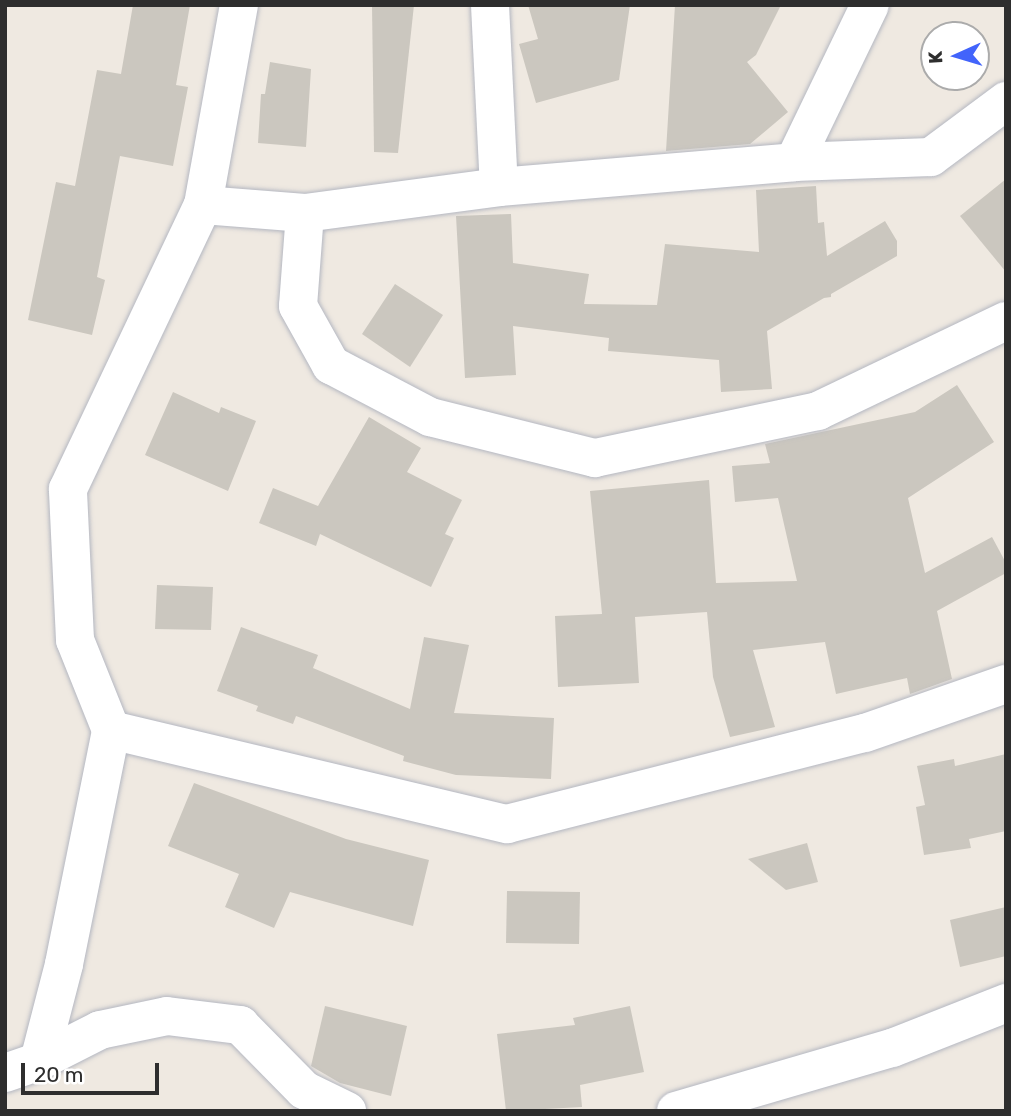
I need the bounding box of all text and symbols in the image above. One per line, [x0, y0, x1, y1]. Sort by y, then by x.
north arrow [920, 21, 990, 91]
text: K [924, 50, 947, 64]
scale bar [24, 1050, 163, 1094]
text: 20 m [34, 1062, 83, 1087]

